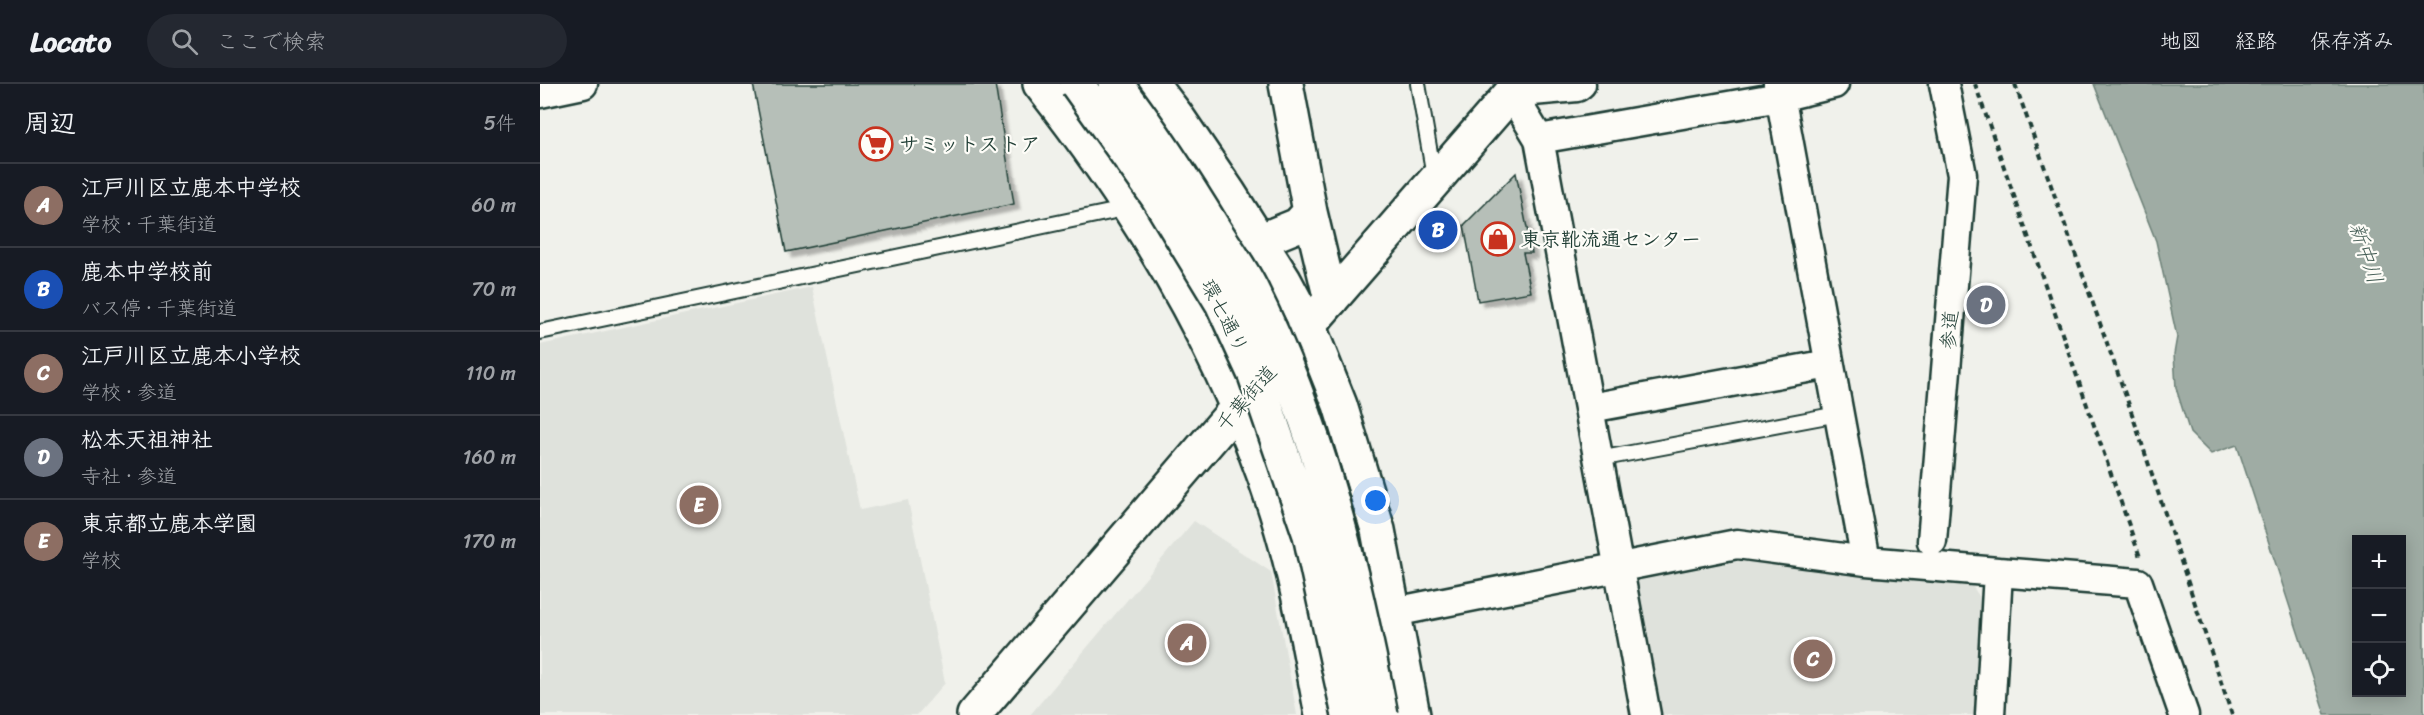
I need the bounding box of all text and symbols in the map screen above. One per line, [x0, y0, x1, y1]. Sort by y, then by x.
search box [147, 14, 567, 68]
text: Locato [30, 17, 111, 66]
text: ここで検索 [216, 22, 326, 61]
text: 地図 [2160, 22, 2202, 60]
text: 経路 [2235, 22, 2277, 60]
text: 保存済み [2310, 22, 2394, 60]
icon: search [168, 25, 201, 58]
text: 周辺 [24, 100, 76, 146]
text: 5件 [484, 106, 516, 141]
supermarket icon: サミットストア [858, 126, 894, 162]
place label: サミットストア [899, 127, 1041, 162]
text: 江戸川区立鹿本中学校 [81, 168, 301, 207]
text: A [37, 188, 50, 223]
text: 60 m [471, 188, 516, 223]
text: 学校 · 千葉街道 [81, 207, 217, 242]
pin: B [1418, 208, 1458, 252]
water label: 新中川 [2338, 217, 2394, 289]
shop icon: 東京靴流通センター [1480, 221, 1516, 257]
place label: 東京靴流通センター [1521, 222, 1701, 257]
text: 鹿本中学校前 [81, 252, 213, 291]
text: B [37, 272, 50, 307]
text: 70 m [471, 272, 516, 307]
street label: 環七通り [1191, 273, 1258, 360]
pin: D [1966, 282, 2006, 328]
text: バス停 · 千葉街道 [81, 291, 237, 326]
street label: 参道 [1930, 309, 1969, 351]
text: 江戸川区立鹿本小学校 [81, 336, 301, 375]
text: C [37, 356, 50, 391]
text: 110 m [466, 356, 516, 391]
street label: 千葉街道 [1207, 357, 1286, 440]
text: 学校 · 参道 [81, 375, 177, 410]
text: 松本天祖神社 [81, 420, 213, 459]
text: D [38, 440, 49, 475]
text: 160 m [463, 440, 516, 475]
text: 寺社 · 参道 [81, 459, 177, 494]
pin: E [680, 482, 718, 528]
your location [1361, 486, 1390, 515]
text: 東京都立鹿本学園 [81, 504, 257, 543]
text: E [38, 524, 49, 559]
text: 170 m [463, 524, 516, 559]
map controls [2352, 535, 2406, 697]
button: + [2352, 535, 2406, 589]
text: 学校 [81, 543, 121, 578]
button: − [2352, 589, 2406, 643]
pin: A [1168, 620, 1206, 666]
pin: C [1794, 636, 1832, 682]
button: locate [2352, 643, 2406, 697]

